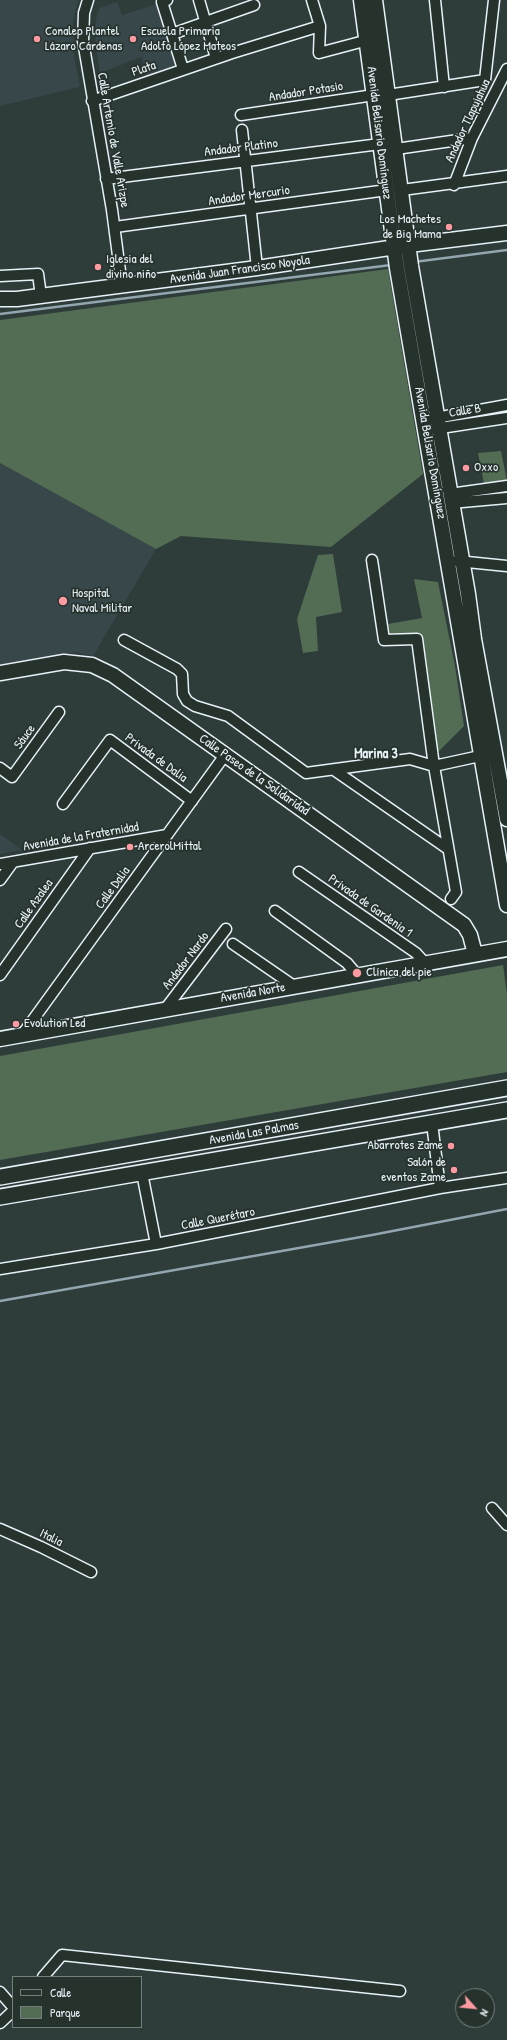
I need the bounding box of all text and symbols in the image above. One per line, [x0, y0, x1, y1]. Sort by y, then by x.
place label: Conalep Plantel Lázaro Cárdenas [45, 24, 122, 55]
place label: Escuela Primaria Adolfo López Mateos [141, 24, 236, 55]
marker: Conalep Plantel Lázaro Cárdenas [32, 34, 42, 44]
marker: Escuela Primaria Adolfo López Mateos [128, 34, 138, 44]
street label: Plata [130, 58, 158, 80]
street label: Avenida Belisario Domínguez [363, 66, 395, 200]
street label: Calle Artemio de Valle Arizpe [93, 71, 133, 209]
street label: Andador Tlapujahua [442, 77, 494, 165]
street label: Andador Potasio [268, 78, 344, 106]
street label: Andador Platino [203, 136, 279, 160]
street label: Andador Mercurio [207, 183, 291, 209]
place label: Los Machetes de Big Mama [380, 212, 441, 243]
marker: Los Machetes de Big Mama [444, 222, 454, 232]
place label: Iglesia del divino niño [106, 252, 156, 283]
street label: Avenida Juan Francisco Noyola [169, 252, 311, 288]
marker: Iglesia del divino niño [93, 262, 103, 272]
street label: Avenida Belisario Domínguez [411, 386, 449, 520]
street label: Calle B [448, 401, 482, 421]
place label: Oxxo [474, 460, 498, 476]
marker: Oxxo [461, 463, 471, 473]
place label: Hospital Naval Militar [72, 586, 132, 617]
marker: Hospital Naval Militar [57, 595, 69, 607]
street label: Sáuce [11, 722, 39, 752]
street label: Privada de Dalia [122, 730, 190, 786]
street label: Calle Paseo de la Solidaridad [196, 731, 312, 819]
district label: Marina 3 [354, 746, 398, 762]
street label: Avenida de la Fraternidad [22, 819, 140, 855]
place label: ArcerolMittal [138, 839, 201, 855]
marker: ArcerolMittal [125, 842, 135, 852]
street label: Calle Dalia [92, 864, 134, 912]
street label: Privada de Gardenia 1 [325, 871, 415, 941]
street label: Calle Azalea [11, 876, 57, 932]
street label: Andador Nardo [159, 929, 213, 993]
place label: Clínica del pie [366, 965, 432, 981]
marker: Clínica del pie [351, 967, 363, 979]
street label: Avenida Norte [219, 980, 287, 1006]
place label: Evolution Led [24, 1016, 85, 1032]
marker: Evolution Led [11, 1019, 21, 1029]
street label: Avenida Las Palmas [208, 1117, 300, 1149]
place label: Abarrotes Zame [368, 1138, 443, 1154]
marker: Abarrotes Zame [446, 1141, 456, 1151]
place label: Salón de eventos Zame [381, 1155, 446, 1186]
marker: Salón de eventos Zame [449, 1165, 459, 1175]
street label: Calle Querétaro [180, 1204, 256, 1234]
street label: Italia [37, 1526, 65, 1550]
legend [12, 1976, 142, 2028]
text: Calle [50, 1984, 71, 2001]
north arrow [455, 1988, 495, 2028]
text: Parque [50, 2004, 80, 2021]
text: N [477, 2007, 492, 2019]

